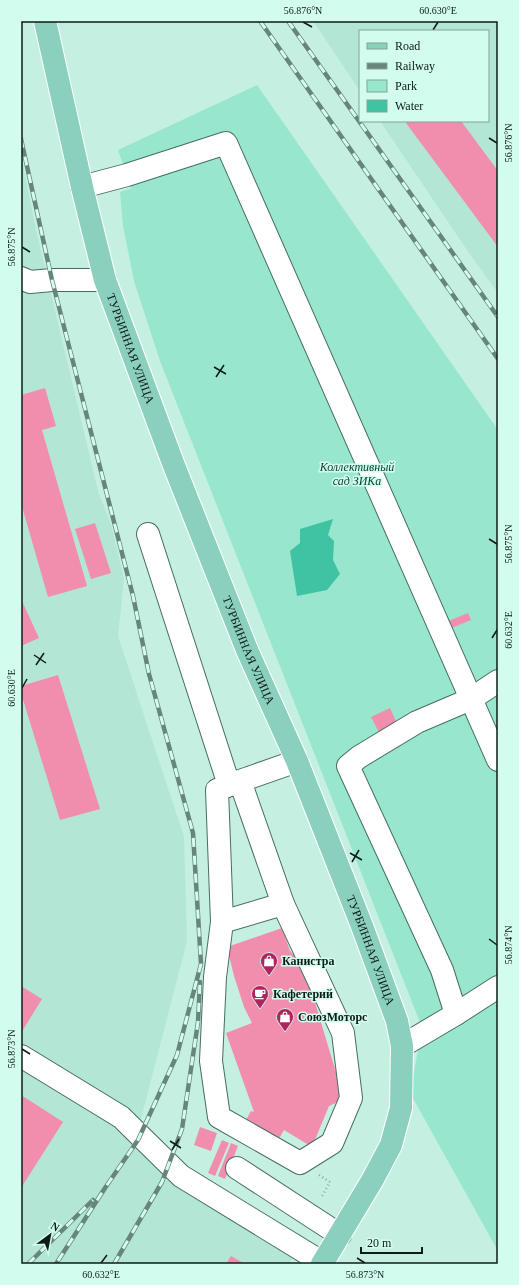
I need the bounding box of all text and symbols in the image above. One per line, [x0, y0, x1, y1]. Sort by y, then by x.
text: 56.876°N [284, 5, 322, 16]
text: 60.630°E [419, 5, 457, 16]
legend [359, 30, 489, 122]
text: Road [395, 39, 420, 53]
text: Railway [395, 59, 435, 73]
text: Park [395, 79, 417, 93]
text: Water [395, 99, 423, 113]
text: 56.876°N [503, 124, 514, 162]
text: 56.875°N [6, 228, 17, 266]
street label: ТУРБИННАЯ УЛИЦА [104, 292, 157, 406]
park label: Коллективный сад ЗИКа [319, 460, 394, 488]
text: 56.875°N [503, 525, 514, 563]
street label: ТУРБИННАЯ УЛИЦА [219, 594, 278, 707]
text: 60.632°E [503, 611, 514, 649]
text: 60.630°E [6, 669, 17, 707]
street label: ТУРБИННАЯ УЛИЦА [344, 893, 398, 1007]
text: 56.874°N [503, 926, 514, 964]
shop icon: Канистра [259, 951, 279, 976]
place label: Канистра [282, 954, 334, 968]
cafe icon: Кафетерий [250, 984, 270, 1009]
place label: Кафетерий [273, 987, 333, 1001]
shop icon: СоюзМоторс [275, 1007, 295, 1032]
place label: СоюзМоторс [298, 1010, 368, 1024]
text: 56.873°N [6, 1030, 17, 1068]
north arrow [30, 1215, 70, 1255]
text: N [49, 1219, 62, 1234]
scale bar [361, 1229, 422, 1255]
text: 20 m [367, 1236, 392, 1250]
text: 60.632°E [82, 1269, 120, 1280]
text: 56.873°N [346, 1269, 384, 1280]

